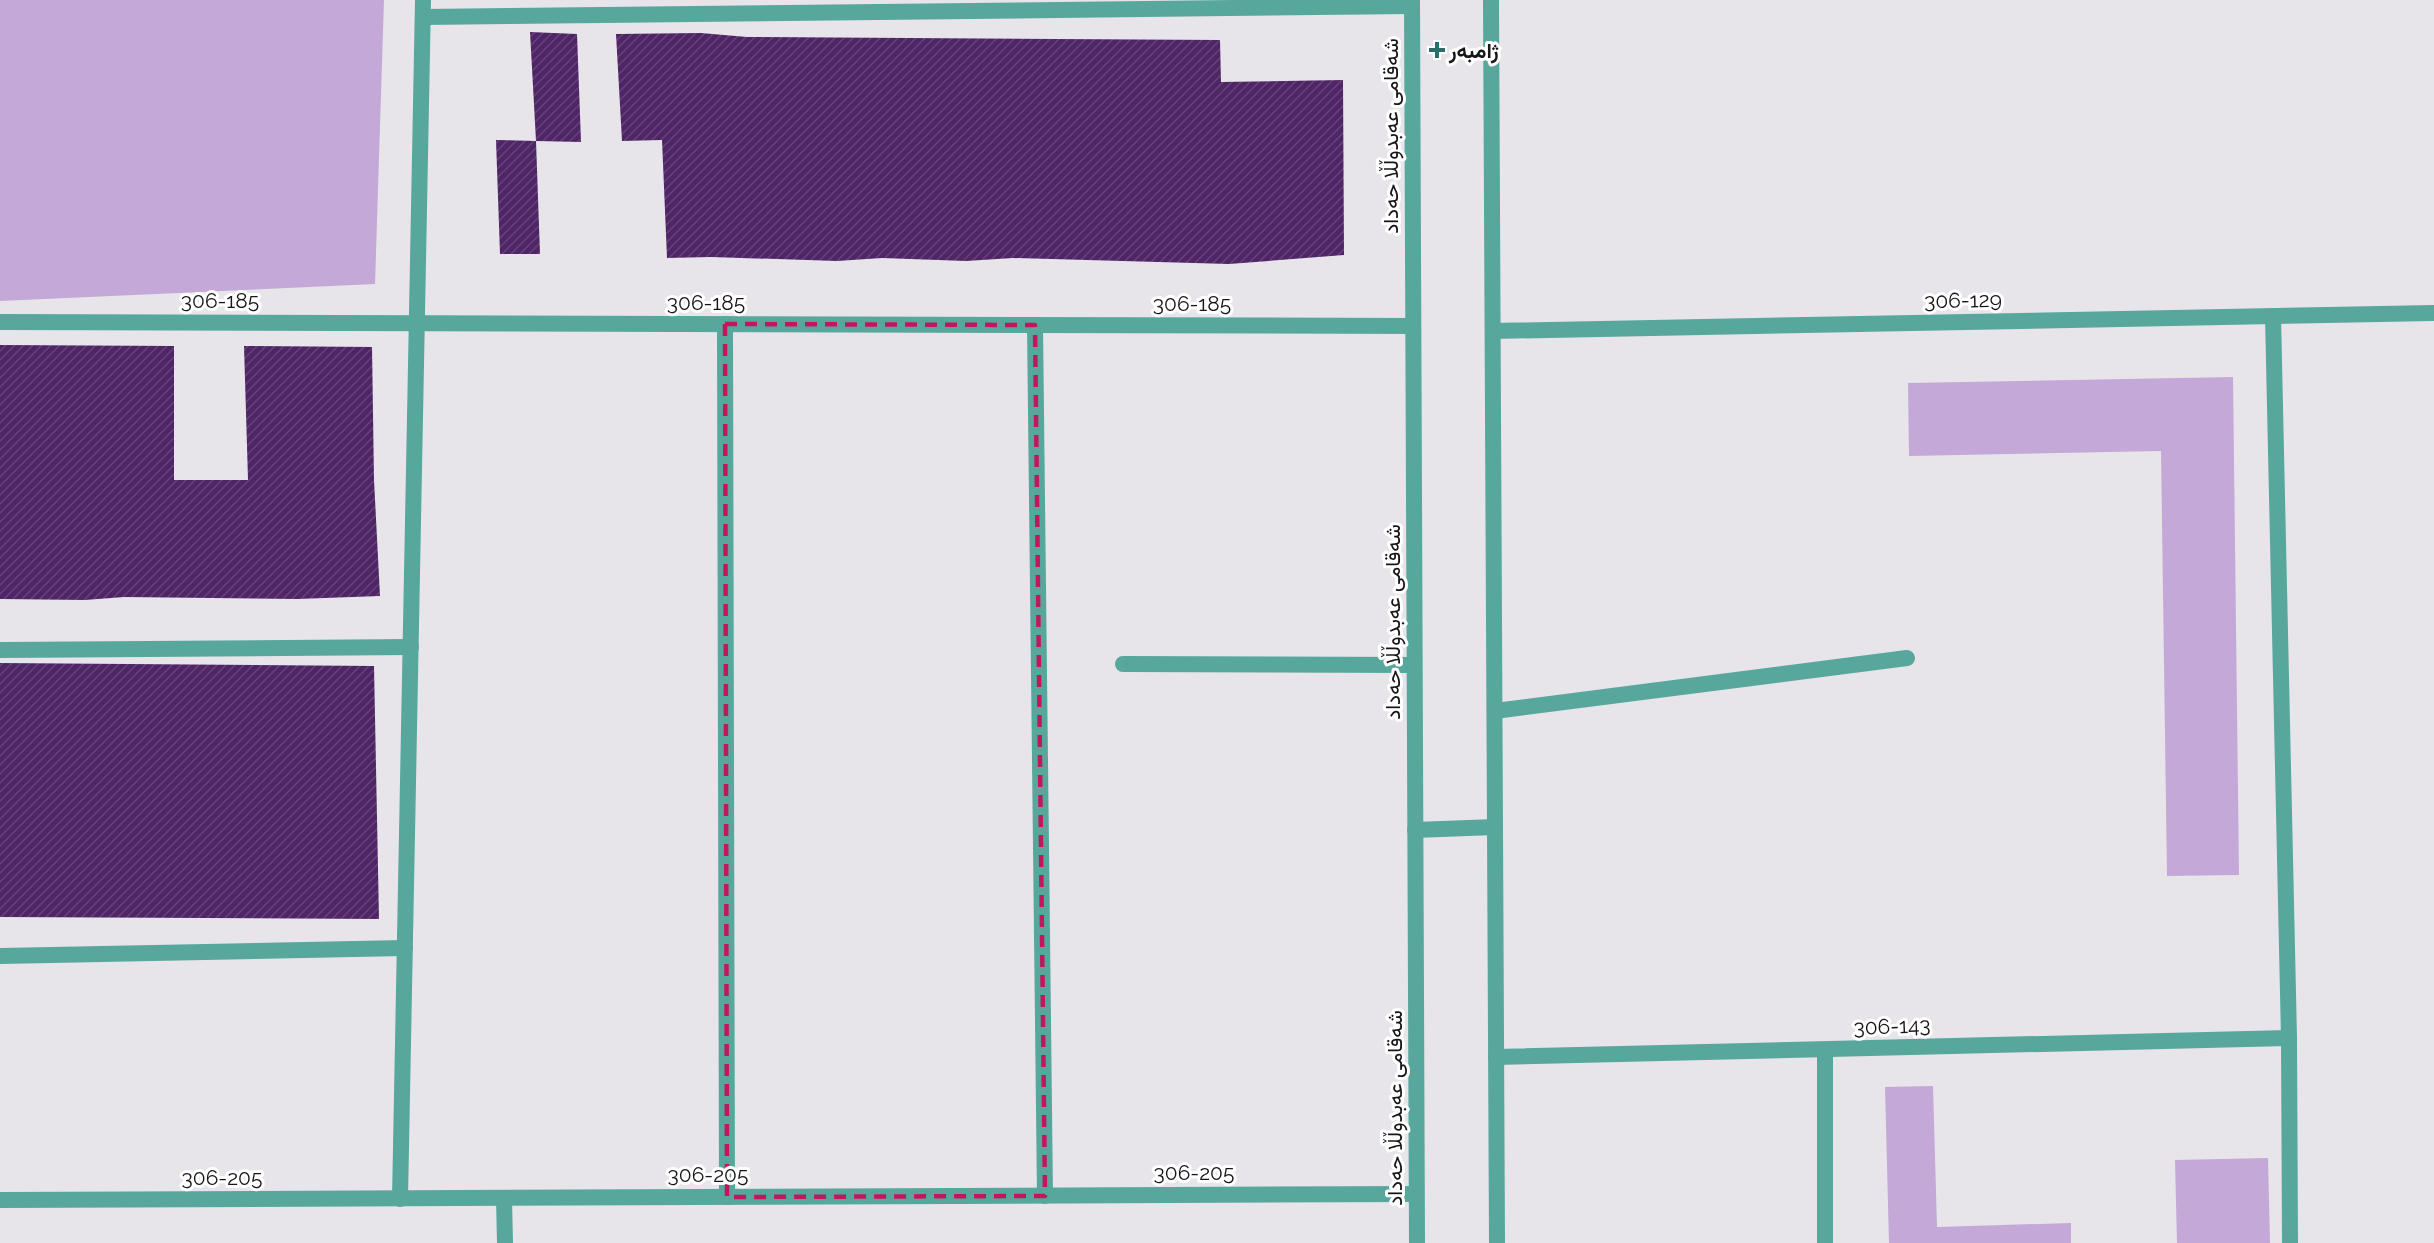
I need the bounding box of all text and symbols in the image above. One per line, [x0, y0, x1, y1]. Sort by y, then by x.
street label: شەقامی عەبدوڵڵا حەداد [1378, 38, 1404, 234]
place label: ژامبەر [1448, 38, 1499, 64]
marker: ژامبەر [1430, 43, 1444, 57]
street label: 306-129 [1924, 287, 2002, 313]
street label: 306-185 [181, 288, 259, 313]
street label: 306-185 [667, 290, 745, 315]
street label: 306-185 [1153, 291, 1231, 316]
street label: شەقامی عەبدوڵڵا حەداد [1380, 524, 1406, 720]
street label: شەقامی عەبدوڵڵا حەداد [1382, 1010, 1408, 1206]
street label: 306-143 [1853, 1012, 1931, 1040]
street label: 306-205 [1154, 1160, 1234, 1185]
street label: 306-205 [668, 1162, 748, 1187]
street label: 306-205 [182, 1165, 262, 1190]

